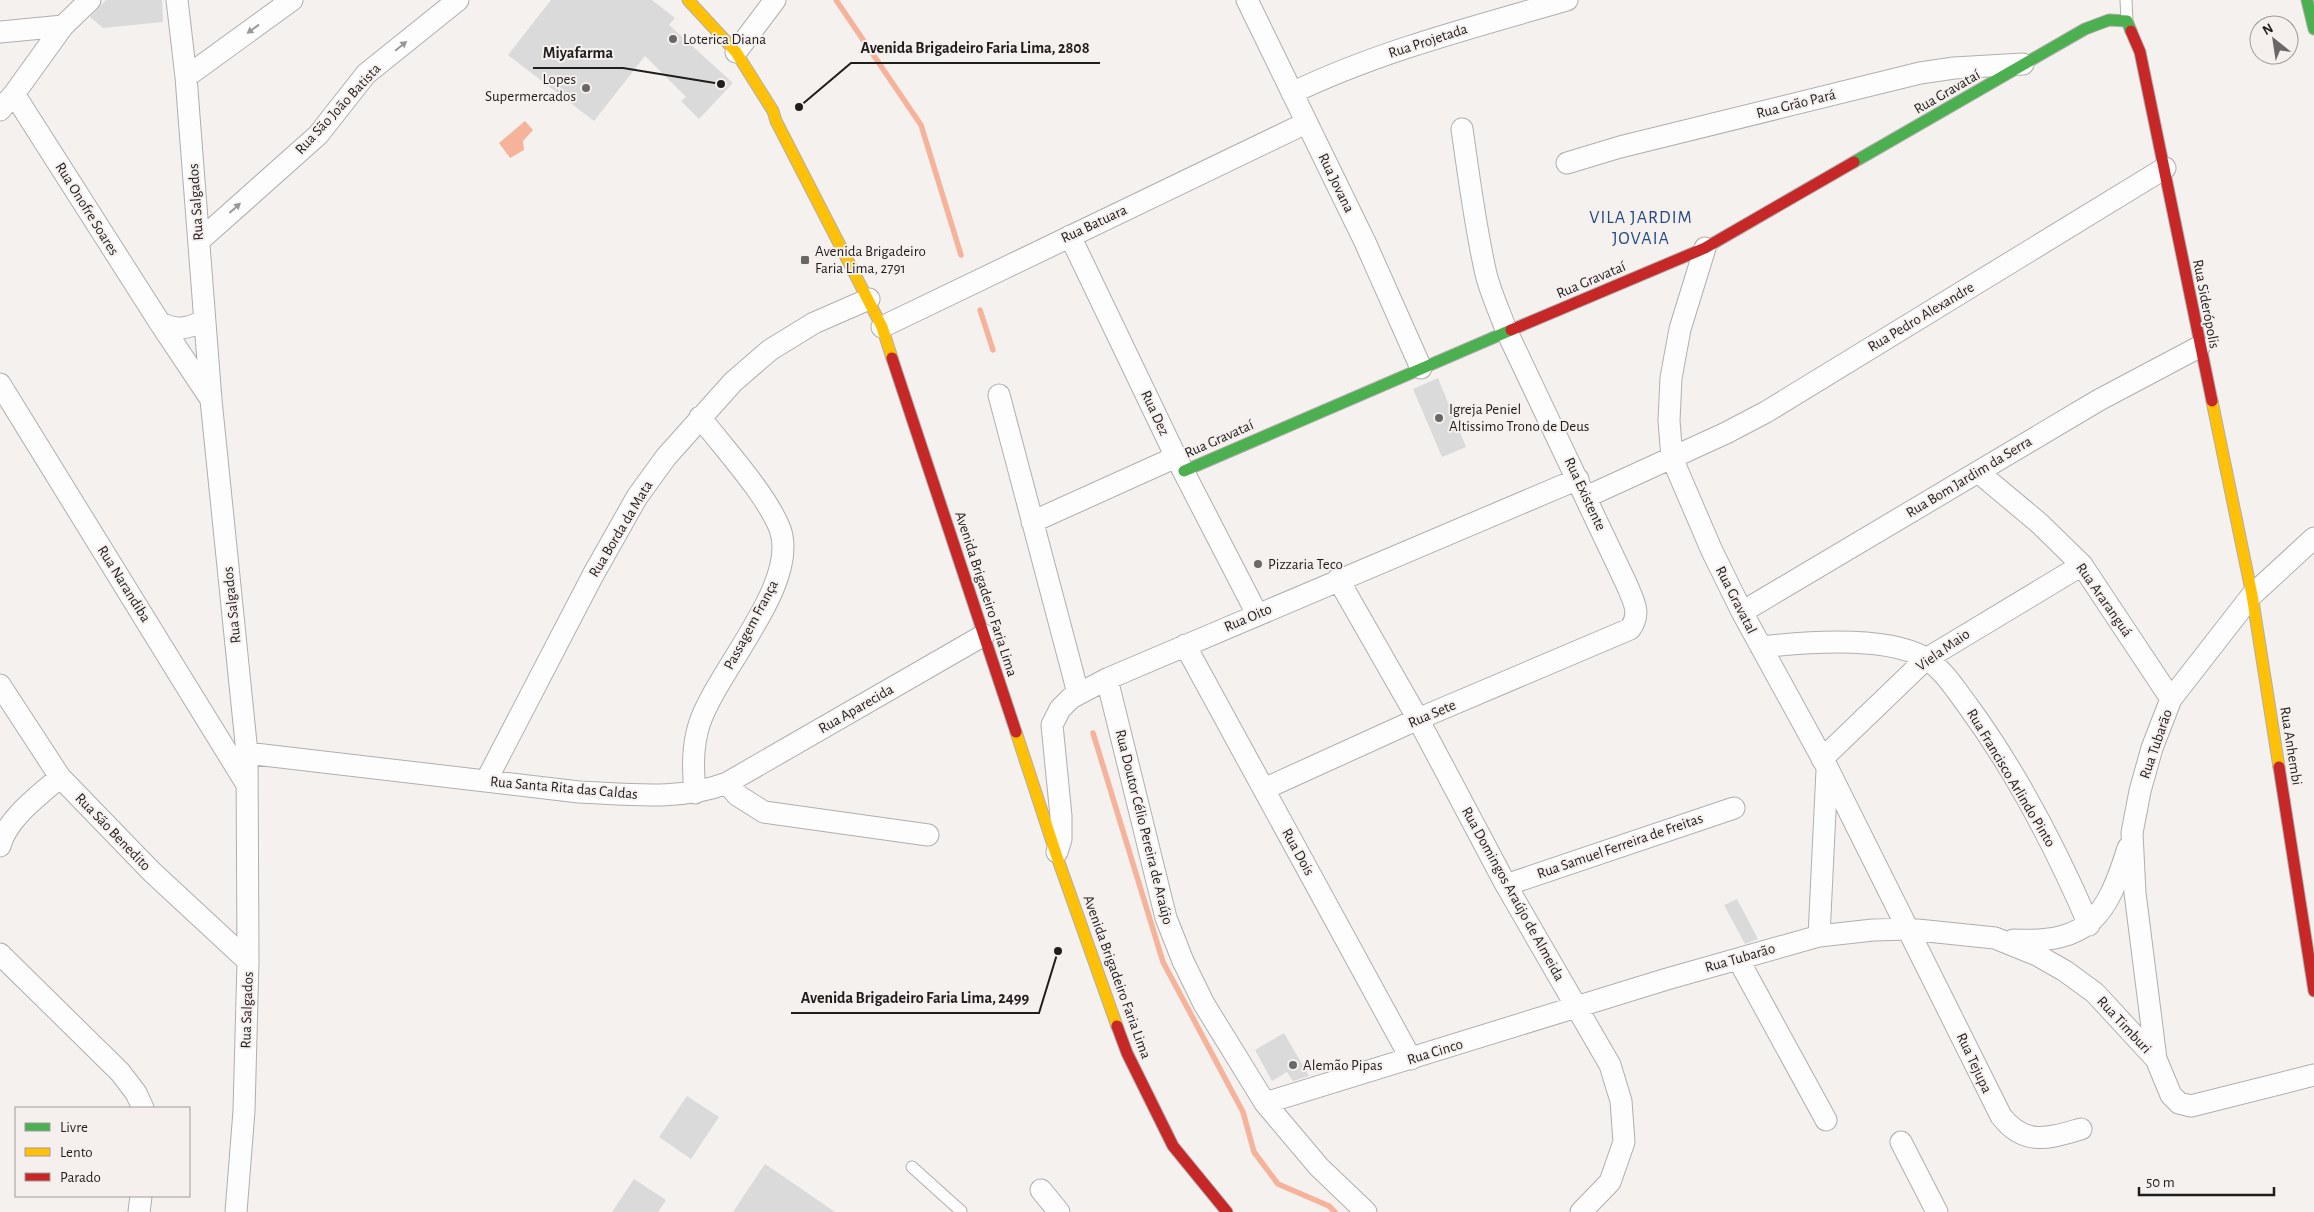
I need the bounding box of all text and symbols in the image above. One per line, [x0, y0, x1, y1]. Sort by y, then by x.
north arrow [2249, 15, 2299, 65]
street label: Rua Projetada [1387, 21, 1469, 61]
text: N [2260, 21, 2276, 38]
one-way arrow [247, 23, 260, 34]
place label: Loterica Diana [683, 32, 766, 47]
callout: Avenida Brigadeiro Faria Lima, 2808 [851, 32, 1100, 63]
marker: Loterica Diana [667, 33, 679, 45]
callout: Miyafarma [533, 37, 623, 68]
text: Avenida Brigadeiro Faria Lima, 2808 [860, 40, 1090, 56]
one-way arrow [394, 41, 407, 52]
text: Miyafarma [543, 45, 613, 62]
street label: Rua São João Batista [292, 61, 384, 157]
street label: Rua Gravataí [1911, 67, 1983, 117]
place label: Lopes Supermercados [485, 72, 576, 104]
marker: Lopes Supermercados [580, 82, 592, 94]
street label: Rua Grão Pará [1755, 87, 1837, 121]
street label: Rua Jovana [1315, 151, 1357, 215]
street label: Rua Onofre Soares [52, 160, 122, 258]
street label: Rua Salgados [186, 163, 206, 241]
street label: Rua Batuara [1059, 202, 1129, 246]
one-way arrow [229, 203, 242, 214]
district label: VILA JARDIM JOVAIA [1589, 209, 1693, 248]
place label: Avenida Brigadeiro Faria Lima, 2791 [815, 244, 926, 276]
marker: Avenida Brigadeiro Faria Lima, 2791 [799, 254, 811, 266]
street label: Rua Siderópolis [2190, 258, 2222, 350]
street label: Rua Gravataí [1554, 259, 1628, 301]
street label: Rua Pedro Alexandre [1865, 279, 1977, 355]
street label: Rua Dez [1138, 388, 1172, 438]
place label: Igreja Peniel Altissimo Trono de Deus [1449, 402, 1589, 434]
marker: Igreja Peniel Altissimo Trono de Deus [1433, 412, 1445, 424]
street label: Rua Gravataí [1182, 417, 1256, 461]
street label: Rua Bom Jardim da Serra [1903, 433, 2035, 520]
street label: Rua Existente [1562, 455, 1608, 533]
street label: Rua Borda da Mata [586, 478, 656, 580]
street label: Avenida Brigadeiro Faria Lima [952, 509, 1020, 679]
street label: Rua Narandiba [95, 543, 153, 625]
place label: Pizzaria Teco [1268, 557, 1343, 572]
marker: Pizzaria Teco [1252, 558, 1264, 570]
street label: Rua Araranguá [2073, 560, 2135, 640]
street label: Rua Gravatal [1713, 564, 1759, 636]
street label: Rua Salgados [221, 566, 243, 644]
street label: Passagem França [721, 578, 781, 672]
street label: Rua Oito [1222, 601, 1274, 635]
street label: Viela Maio [1913, 626, 1973, 674]
street label: Rua Aparecida [816, 682, 896, 736]
street label: Rua Sete [1406, 697, 1458, 731]
street label: Rua Francisco Arlindo Pinto [1964, 706, 2058, 850]
street label: Rua Anhembi [2277, 706, 2305, 786]
street label: Rua Tubarão [2137, 707, 2175, 781]
street label: Rua Doutor Célio Pereira de Araújo [1112, 728, 1176, 926]
street label: Rua Santa Rita das Caldas [490, 774, 638, 802]
street label: Rua São Benedito [72, 790, 154, 874]
street label: Rua Domingos Araújo de Almeida [1459, 804, 1567, 984]
street label: Rua Samuel Ferreira de Freitas [1535, 811, 1705, 881]
street label: Rua Dois [1279, 826, 1317, 878]
street label: Avenida Brigadeiro Faria Lima [1080, 893, 1154, 1061]
street label: Rua Tubarão [1703, 941, 1777, 975]
street label: Rua Salgados [238, 971, 256, 1049]
callout: Avenida Brigadeiro Faria Lima, 2499 [791, 982, 1039, 1013]
text: Avenida Brigadeiro Faria Lima, 2499 [801, 990, 1030, 1006]
street label: Rua Timburi [2094, 994, 2154, 1056]
street label: Rua Tejupa [1954, 1031, 1994, 1095]
street label: Rua Cinco [1405, 1036, 1465, 1068]
place label: Alemão Pipas [1303, 1058, 1383, 1073]
marker: Alemão Pipas [1287, 1059, 1299, 1071]
legend [15, 1107, 190, 1197]
text: Livre [60, 1120, 88, 1135]
text: Lento [60, 1145, 93, 1160]
scale bar [2139, 1164, 2274, 1196]
text: Parado [60, 1170, 101, 1185]
text: 50 m [2146, 1175, 2175, 1190]

